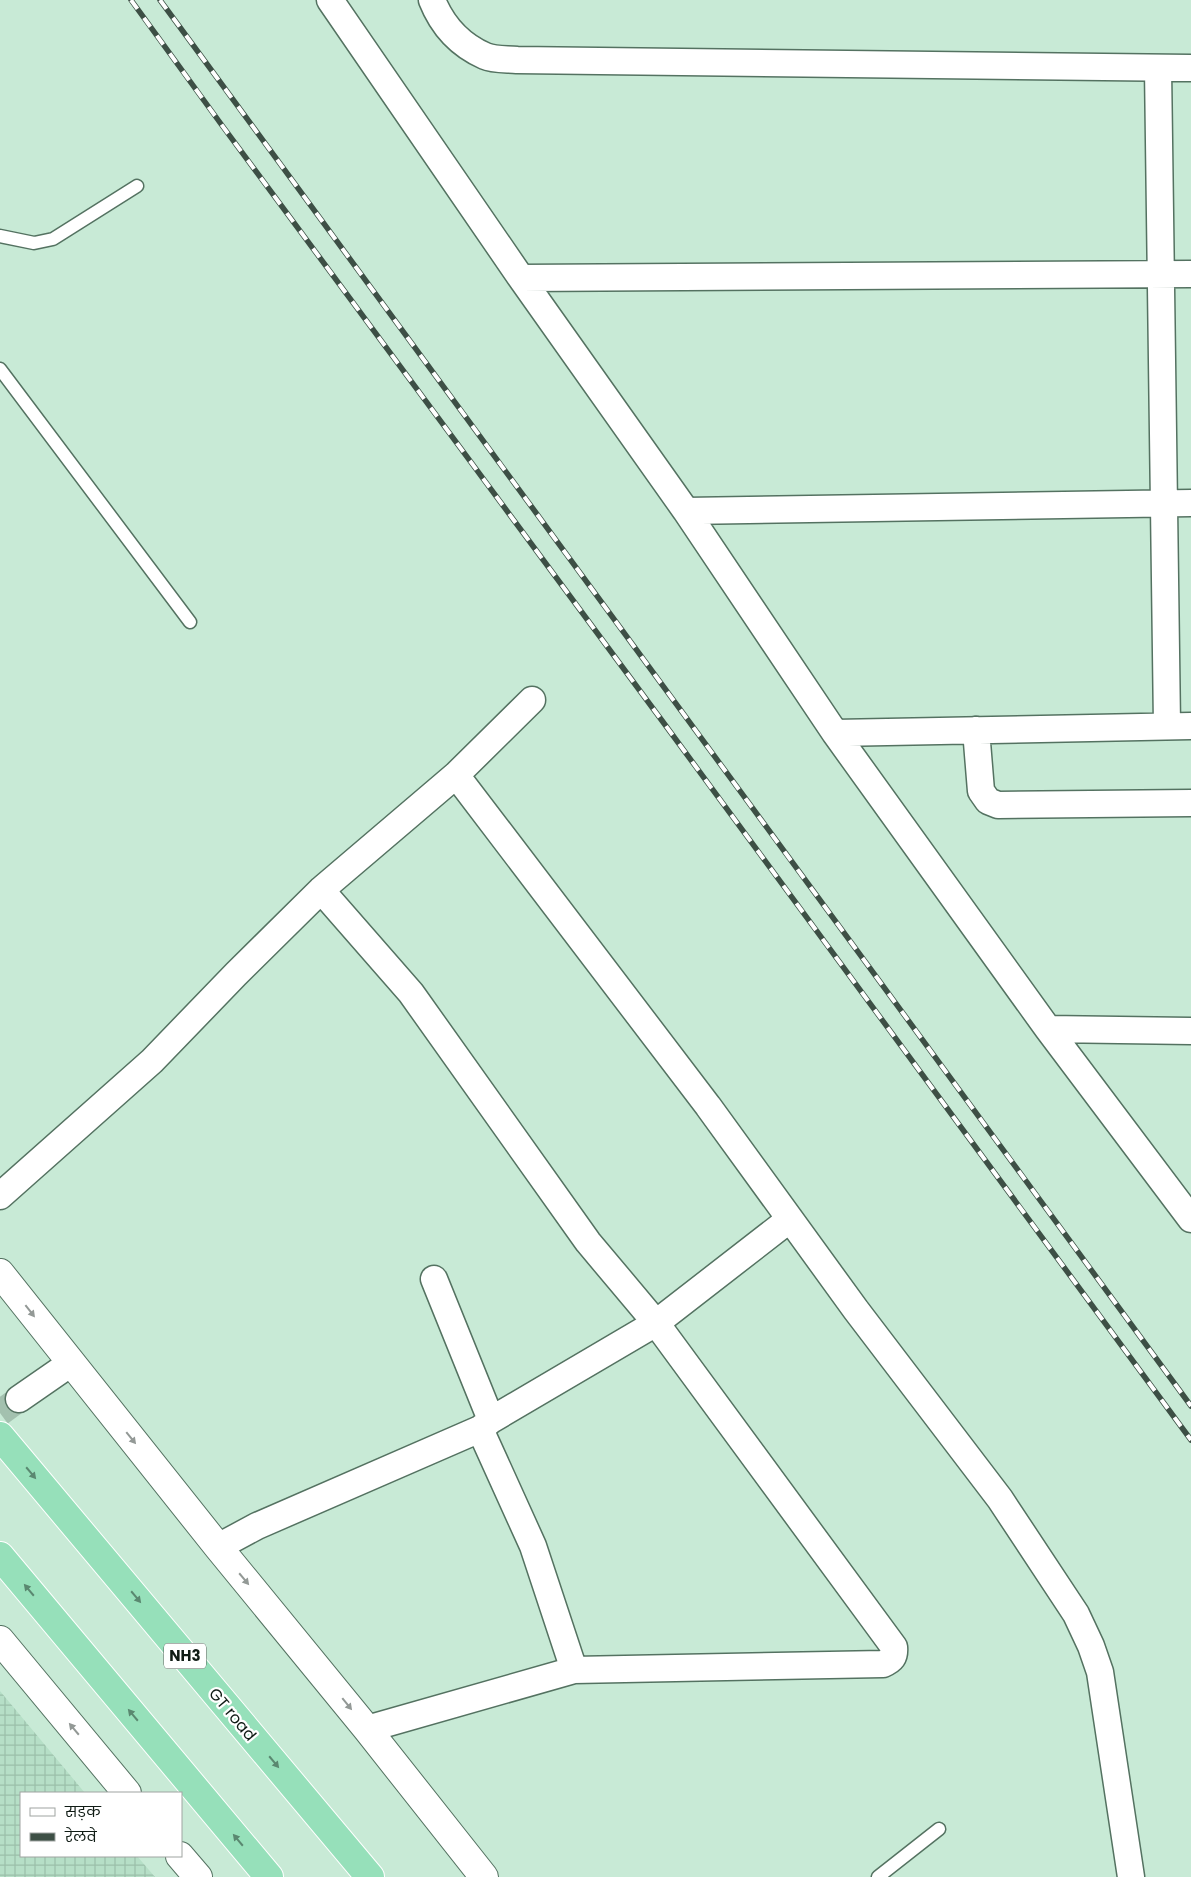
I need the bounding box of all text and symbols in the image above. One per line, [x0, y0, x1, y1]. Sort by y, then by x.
one-way arrow [25, 1304, 36, 1317]
one-way arrow [126, 1431, 136, 1445]
one-way arrow [26, 1466, 37, 1479]
one-way arrow [238, 1572, 249, 1585]
one-way arrow [24, 1584, 35, 1597]
one-way arrow [130, 1591, 141, 1604]
road number: NH3 [164, 1644, 206, 1668]
street label: GT road [203, 1683, 262, 1746]
one-way arrow [342, 1697, 353, 1710]
one-way arrow [128, 1709, 139, 1722]
one-way arrow [69, 1723, 80, 1735]
one-way arrow [268, 1756, 279, 1768]
legend [20, 1792, 182, 1857]
text: सड़क [64, 1801, 102, 1822]
text: रेलवे [64, 1826, 98, 1847]
one-way arrow [232, 1833, 243, 1846]

